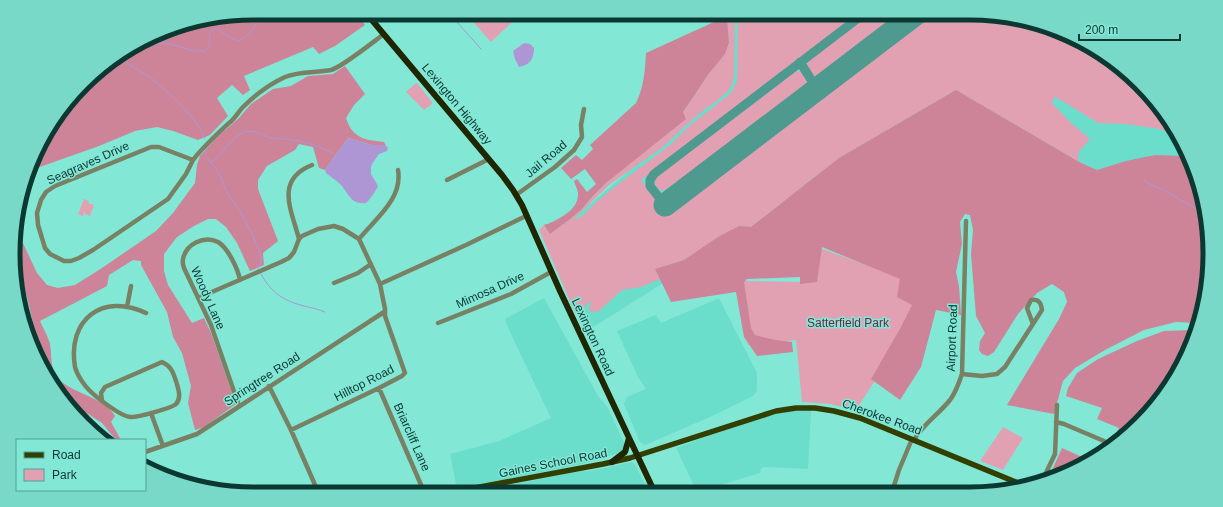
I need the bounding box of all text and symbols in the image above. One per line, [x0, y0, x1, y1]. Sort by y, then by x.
scale bar [1079, 16, 1180, 42]
text: 200 m [1085, 23, 1118, 37]
street label: Lexington Highway [419, 61, 495, 147]
street label: Seagraves Drive [45, 138, 132, 187]
street label: Jail Road [522, 138, 570, 180]
street label: Woody Lane [188, 264, 228, 332]
street label: Mimosa Drive [454, 269, 527, 311]
street label: Lexington Road [569, 296, 617, 378]
street label: Airport Road [944, 304, 960, 372]
park label: Satterfield Park [807, 316, 890, 330]
street label: Springtree Road [222, 349, 302, 409]
street label: Hilltop Road [332, 362, 396, 404]
street label: Cherokee Road [840, 396, 924, 438]
street label: Briarcliff Lane [391, 401, 433, 474]
legend [16, 439, 146, 491]
street label: Gaines School Road [498, 446, 608, 480]
text: Road [52, 448, 81, 462]
text: Park [52, 468, 78, 482]

